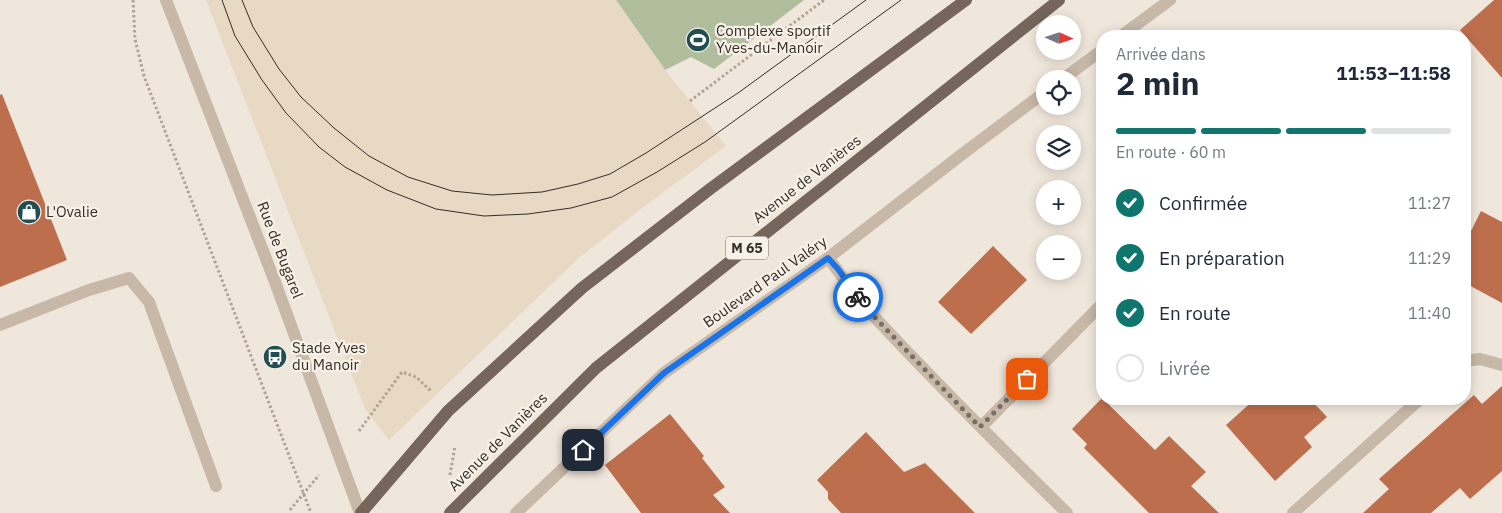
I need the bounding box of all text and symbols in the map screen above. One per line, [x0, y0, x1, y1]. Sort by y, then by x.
north arrow [1036, 15, 1081, 60]
map controls [1036, 15, 1081, 280]
place label: Complexe sportif Yves-du-Manoir [716, 21, 831, 57]
sports icon: Complexe sportif Yves-du-Manoir [685, 27, 711, 53]
text: Arrivée dans [1116, 44, 1206, 64]
text: 11:53–11:58 [1336, 61, 1451, 85]
text: 2 min [1116, 62, 1200, 104]
button: locate [1036, 70, 1081, 115]
button: layers [1036, 125, 1081, 170]
street label: Avenue de Vanières [749, 130, 865, 227]
text: En route · 60 m [1116, 142, 1226, 162]
button: + [1036, 180, 1081, 225]
icon: check [1116, 189, 1144, 217]
text: Confirmée [1159, 191, 1247, 215]
text: 11:27 [1408, 193, 1451, 213]
shop icon: L'Ovalie [16, 199, 42, 225]
street label: Rue de Bugarel [253, 199, 308, 301]
place label: L'Ovalie [46, 202, 98, 221]
street label: Boulevard Paul Valéry [699, 231, 831, 332]
button: − [1036, 235, 1081, 280]
road number: M 65 [726, 237, 768, 260]
icon: check [1116, 244, 1144, 272]
text: En préparation [1159, 246, 1285, 270]
text: 11:29 [1408, 248, 1451, 268]
courier [833, 272, 883, 322]
icon: bike [844, 283, 872, 311]
icon: check [1116, 299, 1144, 327]
text: En route [1159, 301, 1231, 325]
text: 11:40 [1408, 303, 1451, 323]
place label: Stade Yves du Manoir [292, 338, 366, 374]
bus stop icon: Stade Yves du Manoir [262, 344, 288, 370]
text: Livrée [1159, 356, 1210, 380]
pin [1006, 358, 1048, 400]
icon: bag [1013, 365, 1041, 393]
street label: Avenue de Vanières [444, 388, 551, 495]
pin [562, 429, 604, 471]
icon: home [569, 436, 597, 464]

